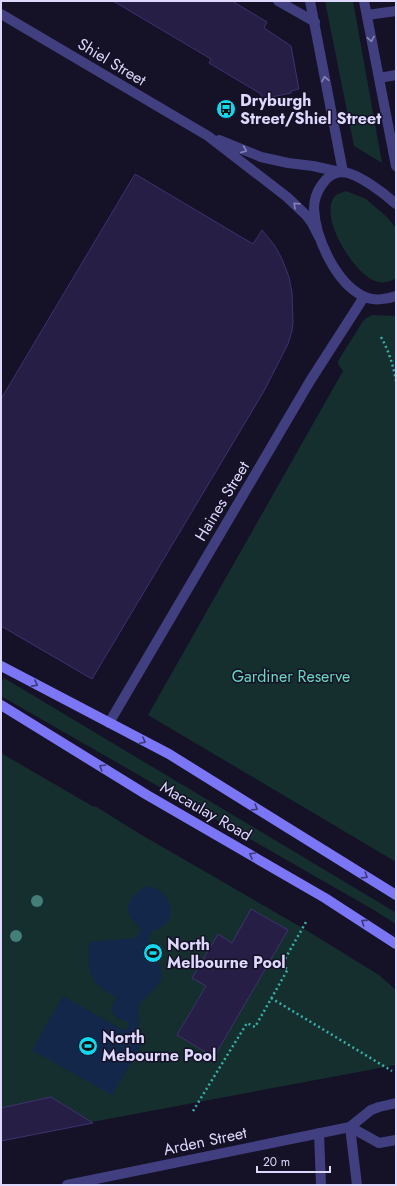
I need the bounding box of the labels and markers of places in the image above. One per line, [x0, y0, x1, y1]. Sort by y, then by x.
place label: Dryburgh Street/Shiel Street [240, 89, 382, 130]
bus stop icon: Dryburgh Street/Shiel Street [215, 98, 237, 120]
place label: North Melbourne Pool [167, 933, 286, 974]
sports icon: North Melbourne Pool [142, 942, 164, 964]
place label: North Mebourne Pool [102, 1026, 216, 1067]
sports icon: North Mebourne Pool [77, 1035, 99, 1057]

